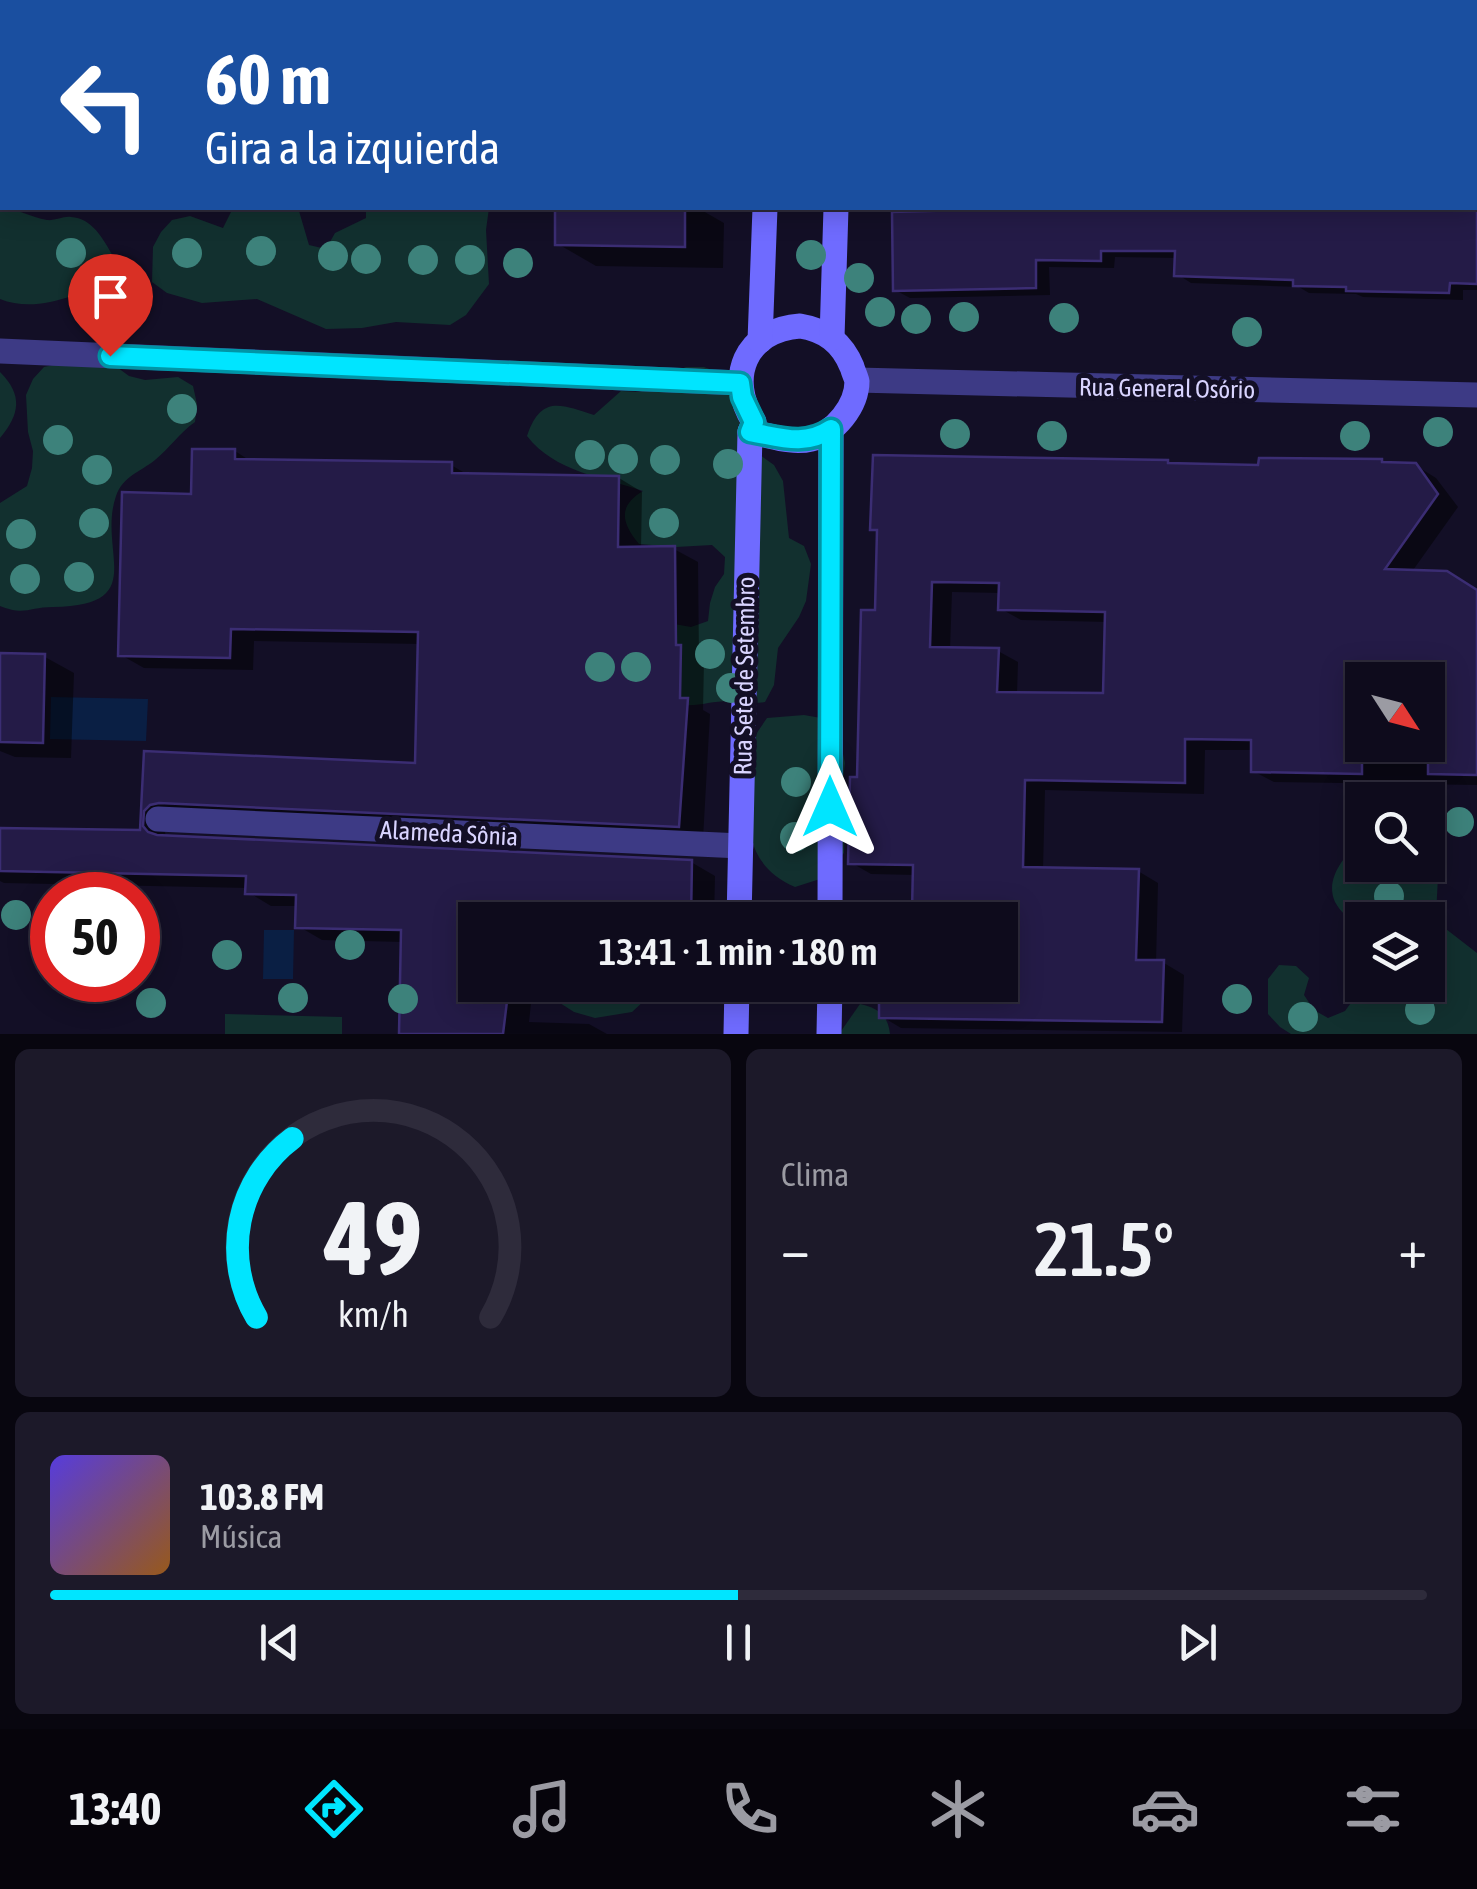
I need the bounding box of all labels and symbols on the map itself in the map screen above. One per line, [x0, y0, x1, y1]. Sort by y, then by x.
pin [68, 254, 153, 357]
street label: Rua General Osório [1079, 372, 1255, 404]
street label: Rua Sete de Setembro [728, 576, 760, 776]
north arrow [1345, 662, 1445, 762]
position arrow [778, 755, 882, 859]
street label: Alameda Sônia [379, 815, 519, 851]
speed limit sign: 50 [30, 872, 160, 1002]

